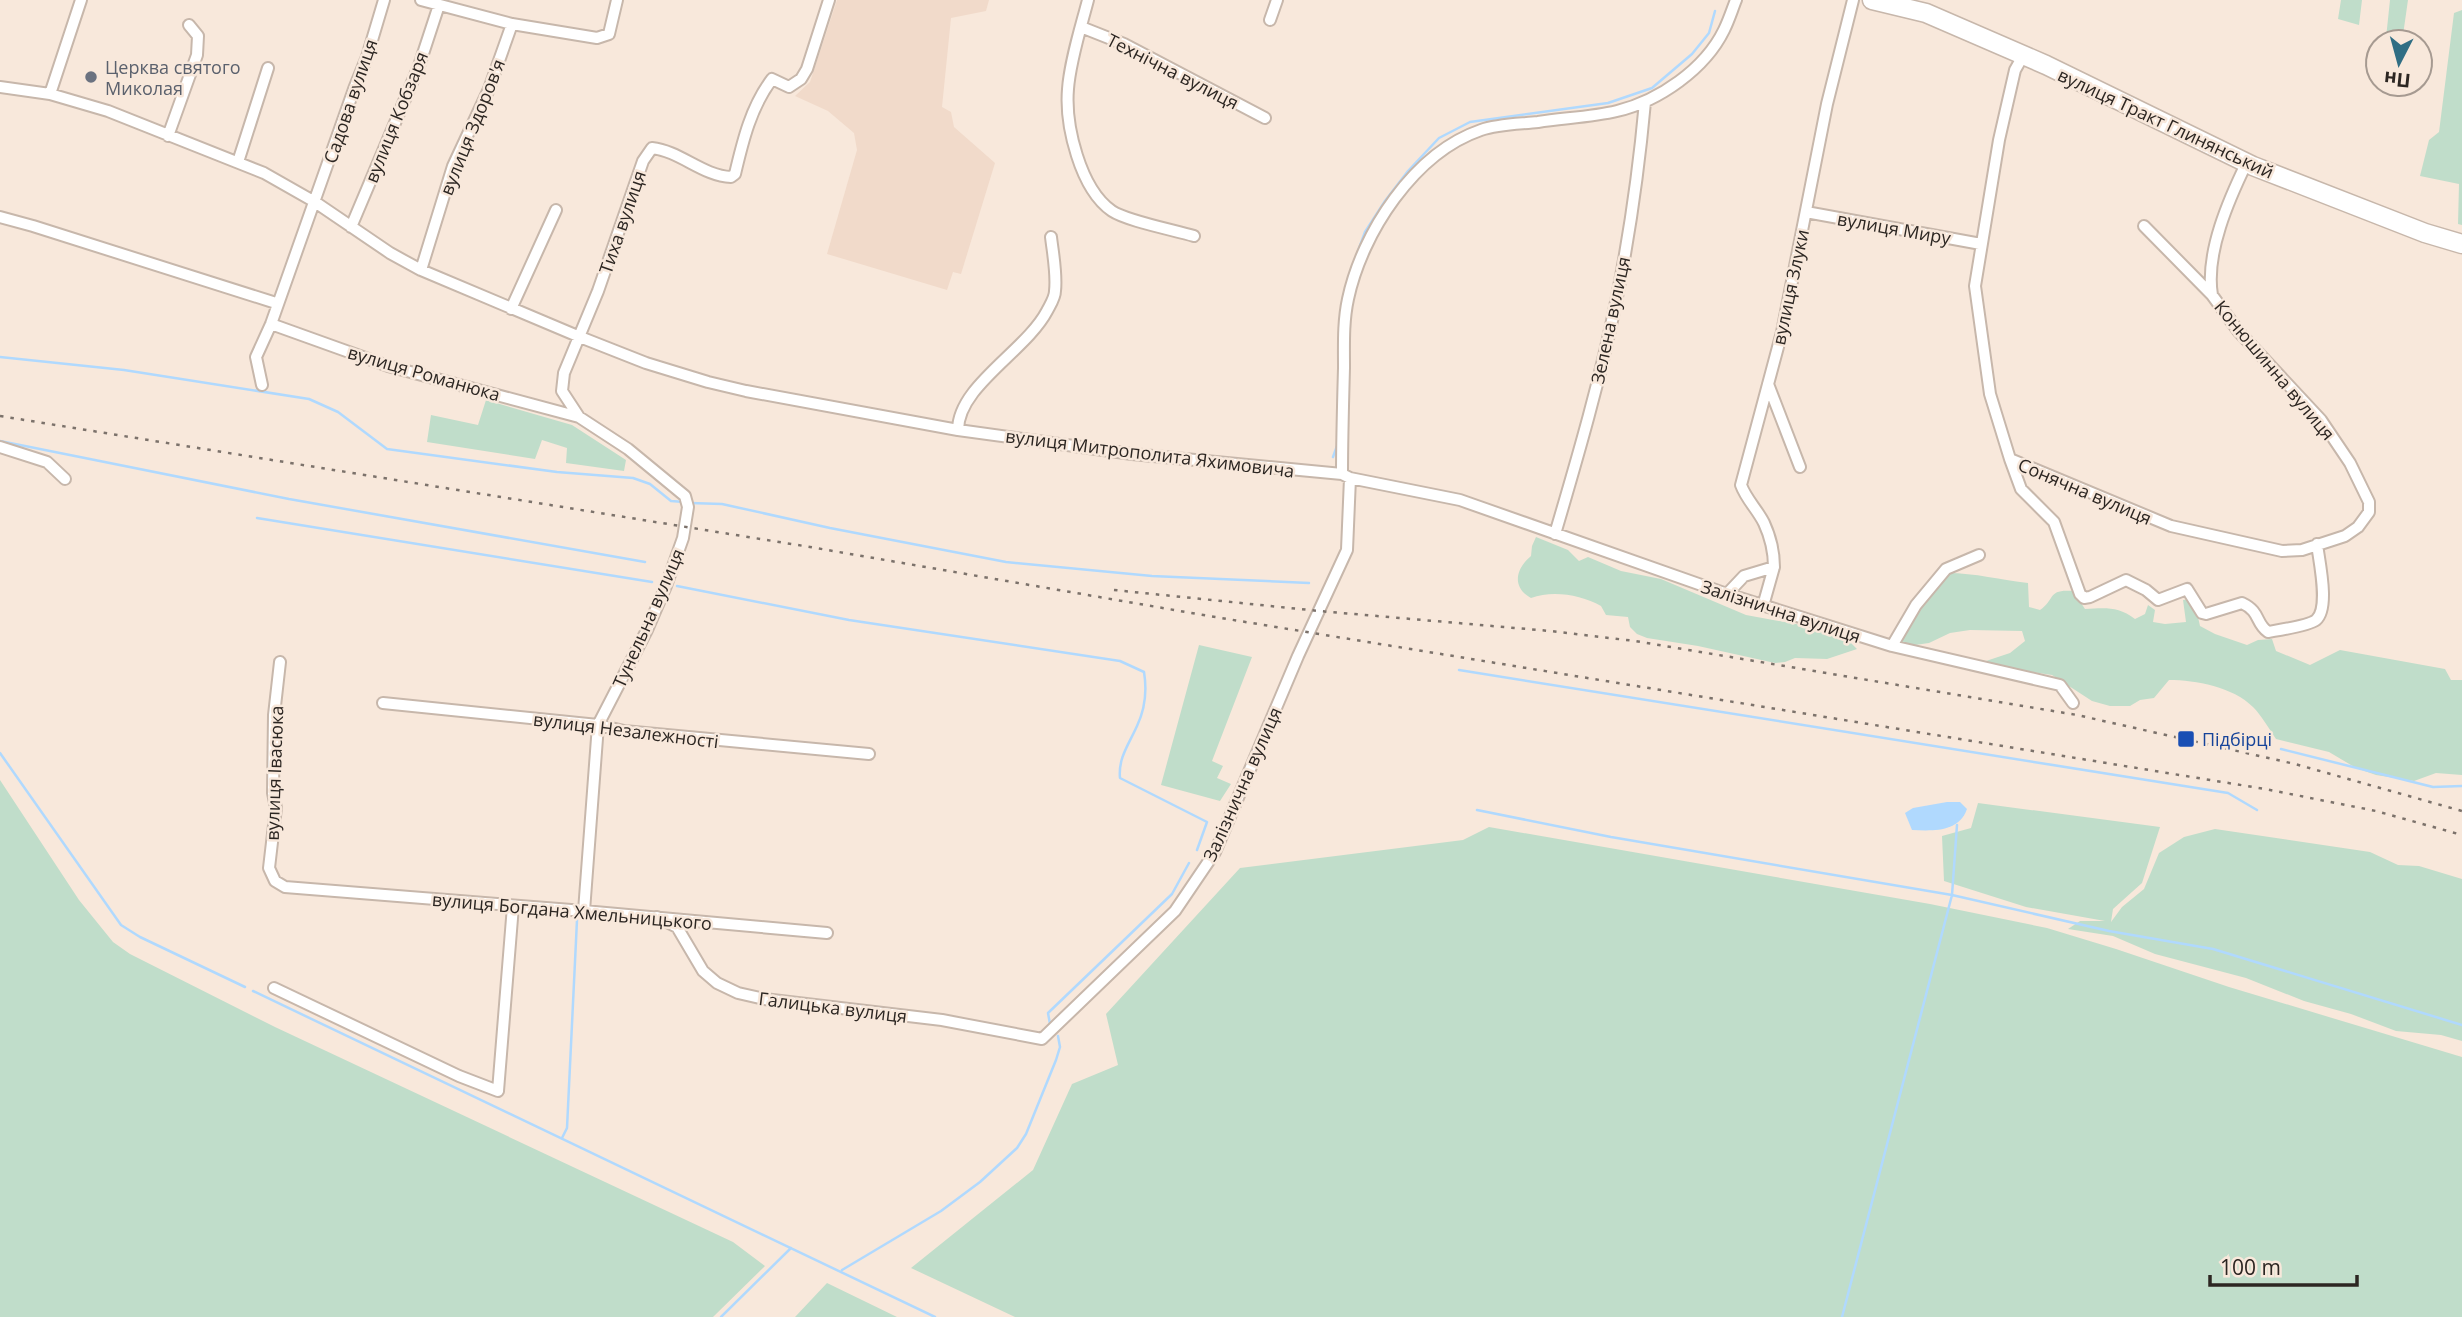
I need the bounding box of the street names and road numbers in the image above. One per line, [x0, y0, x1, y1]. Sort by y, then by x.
street label: Технічна вулиця [1103, 27, 1243, 115]
street label: Садова вулиця [318, 36, 382, 166]
street label: вулиця Кобзаря [359, 48, 433, 186]
street label: вулиця Здоров'я [434, 55, 510, 199]
street label: вулиця Тракт Глинянський [2054, 62, 2278, 184]
street label: Тиха вулиця [593, 167, 651, 277]
street label: вулиця Миру [1835, 206, 1954, 250]
street label: вулиця Злуки [1766, 227, 1814, 347]
street label: Зелена вулиця [1585, 254, 1635, 386]
street label: Конюшинна вулиця [2209, 295, 2341, 445]
street label: вулиця Романюка [345, 340, 503, 406]
street label: вулиця Митрополита Яхимовича [1004, 423, 1296, 483]
street label: Сонячна вулиця [2015, 452, 2155, 530]
street label: Тунельна вулиця [607, 545, 689, 691]
street label: Залізнична вулиця [1698, 574, 1864, 648]
street label: Залізнична вулиця [1197, 703, 1287, 865]
street label: вулиця Івасюка [260, 705, 288, 841]
street label: вулиця Незалежності [532, 707, 720, 753]
street label: вулиця Богдана Хмельницького [431, 887, 713, 935]
street label: Галицька вулиця [757, 986, 909, 1028]

